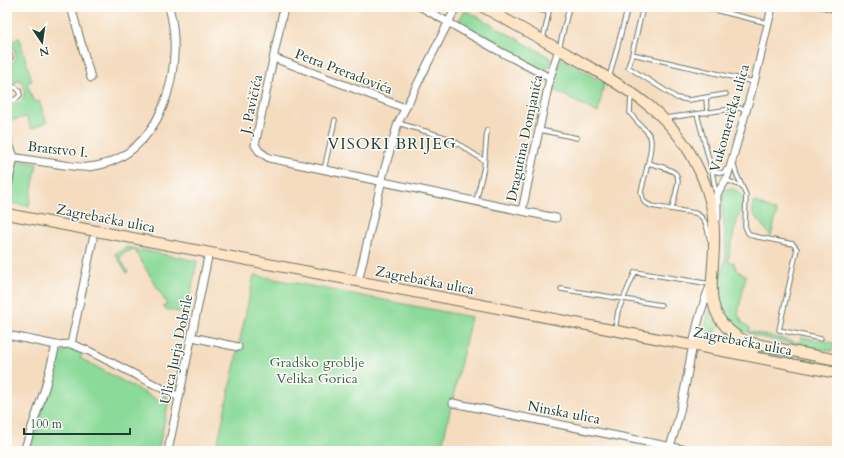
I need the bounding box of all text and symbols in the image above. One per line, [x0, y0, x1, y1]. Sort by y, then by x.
north arrow [22, 22, 62, 62]
text: N [37, 43, 50, 60]
street label: Petra Preradovića [292, 44, 395, 99]
street label: Vukomerička ulica [705, 62, 754, 174]
street label: J. Pavičića [236, 73, 267, 137]
street label: Dragutina Domjanića [502, 73, 547, 203]
district label: VISOKI BRIJEG [327, 133, 457, 155]
street label: Bratstvo I. [27, 137, 89, 162]
street label: Zagrebačka ulica [55, 200, 157, 237]
street label: Zagrebačka ulica [374, 262, 476, 299]
street label: Ulica Jurja Dobrile [156, 292, 197, 406]
street label: Zagrebačka ulica [692, 323, 794, 360]
park label: Gradsko groblje Velika Gorica [269, 353, 365, 388]
street label: Ninska ulica [526, 396, 602, 429]
scale bar [24, 410, 130, 436]
text: 100 m [30, 416, 63, 432]

